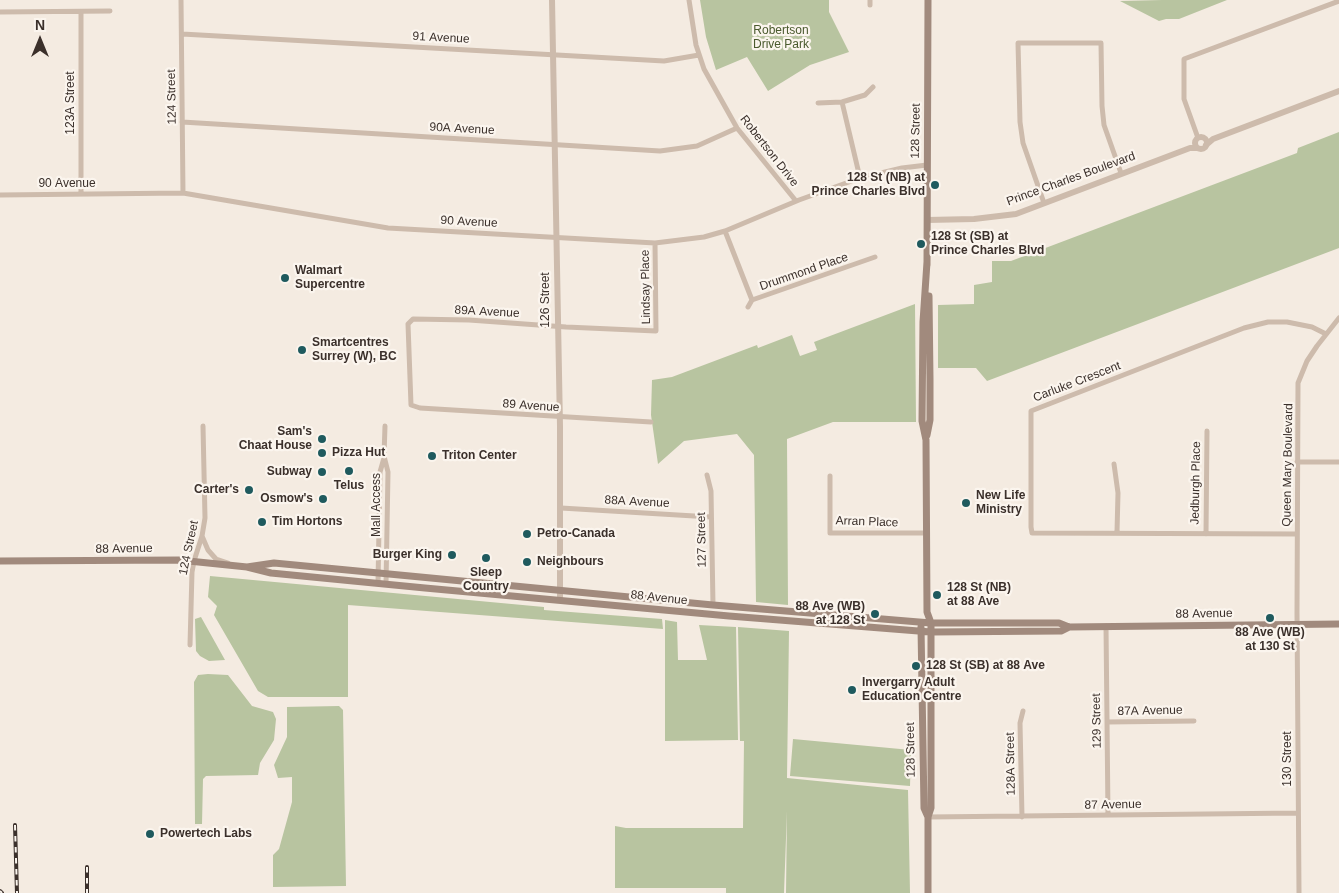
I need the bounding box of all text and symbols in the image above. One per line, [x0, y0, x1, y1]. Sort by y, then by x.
north arrow [15, 15, 65, 65]
text: N [35, 17, 45, 33]
park label: Robertson Drive Park [753, 24, 809, 52]
street label: 91 Avenue [412, 29, 470, 47]
street label: 124 Street [164, 69, 180, 125]
street label: 123A Street [64, 71, 78, 135]
street label: 128 Street [908, 103, 924, 159]
street label: Robertson Drive [737, 112, 801, 190]
street label: 90A Avenue [429, 120, 495, 138]
street label: Prince Charles Boulevard [1005, 149, 1137, 209]
place label: 128 St (NB) at Prince Charles Blvd [812, 171, 925, 199]
street label: 90 Avenue [38, 177, 96, 191]
marker: 128 St (NB) at Prince Charles Blvd [929, 179, 941, 191]
street label: 90 Avenue [440, 213, 498, 231]
place label: 128 St (SB) at Prince Charles Blvd [931, 230, 1044, 258]
marker: 128 St (SB) at Prince Charles Blvd [915, 238, 927, 250]
street label: Lindsay Place [638, 250, 654, 324]
street label: Drummond Place [758, 250, 850, 294]
place label: Walmart Supercentre [295, 264, 365, 292]
marker: Walmart Supercentre [279, 272, 291, 284]
street label: 126 Street [539, 272, 553, 328]
street label: 89A Avenue [454, 303, 520, 321]
place label: Smartcentres Surrey (W), BC [312, 336, 397, 364]
marker: Smartcentres Surrey (W), BC [296, 344, 308, 356]
street label: Carluke Crescent [1031, 359, 1123, 405]
street label: 89 Avenue [502, 397, 560, 415]
street label: Queen Mary Boulevard [1280, 403, 1296, 527]
place label: Sam's Chaat House [239, 425, 312, 453]
marker: Sam's Chaat House [316, 433, 328, 445]
street label: Jedburgh Place [1188, 441, 1204, 525]
place label: Pizza Hut [332, 446, 385, 460]
marker: Pizza Hut [316, 447, 328, 459]
place label: Triton Center [442, 449, 517, 463]
marker: Triton Center [426, 450, 438, 462]
place label: Subway [267, 465, 312, 479]
marker: Telus [343, 465, 355, 477]
marker: Subway [316, 466, 328, 478]
street label: Mall Access [370, 473, 384, 537]
place label: Telus [334, 479, 364, 493]
place label: Carter's [194, 483, 239, 497]
marker: Carter's [243, 484, 255, 496]
place label: New Life Ministry [976, 489, 1025, 517]
place label: Osmow's [260, 492, 313, 506]
marker: Osmow's [317, 493, 329, 505]
street label: 88A Avenue [604, 493, 670, 511]
marker: New Life Ministry [960, 497, 972, 509]
street label: 127 Street [694, 512, 710, 568]
street label: Arran Place [835, 514, 899, 530]
place label: Tim Hortons [272, 515, 342, 529]
marker: Tim Hortons [256, 516, 268, 528]
street label: 124 Street [176, 519, 202, 577]
place label: Petro-Canada [537, 527, 615, 541]
marker: Petro-Canada [521, 528, 533, 540]
street label: 88 Avenue [95, 541, 153, 557]
place label: Burger King [373, 548, 442, 562]
marker: Burger King [446, 549, 458, 561]
marker: Sleep Country [480, 552, 492, 564]
place label: Neighbours [537, 555, 604, 569]
marker: Neighbours [521, 556, 533, 568]
place label: Sleep Country [463, 566, 509, 594]
place label: 128 St (NB) at 88 Ave [947, 581, 1011, 609]
street label: 88 Avenue [630, 588, 688, 608]
marker: 128 St (NB) at 88 Ave [931, 589, 943, 601]
place label: 88 Ave (WB) at 128 St [795, 600, 865, 628]
street label: 88 Avenue [1175, 606, 1233, 622]
marker: 88 Ave (WB) at 128 St [869, 608, 881, 620]
marker: 88 Ave (WB) at 130 St [1264, 612, 1276, 624]
place label: 88 Ave (WB) at 130 St [1235, 626, 1305, 654]
place label: 128 St (SB) at 88 Ave [926, 659, 1045, 673]
marker: 128 St (SB) at 88 Ave [910, 660, 922, 672]
place label: Invergarry Adult Education Centre [862, 676, 961, 704]
marker: Invergarry Adult Education Centre [846, 684, 858, 696]
street label: 129 Street [1089, 693, 1105, 749]
street label: 87A Avenue [1117, 703, 1183, 719]
street label: 128 Street [903, 722, 919, 778]
street label: 130 Street [1281, 731, 1295, 787]
street label: 128A Street [1003, 732, 1019, 796]
street label: 87 Avenue [1084, 797, 1142, 813]
place label: Powertech Labs [160, 827, 252, 841]
marker: Powertech Labs [144, 828, 156, 840]

